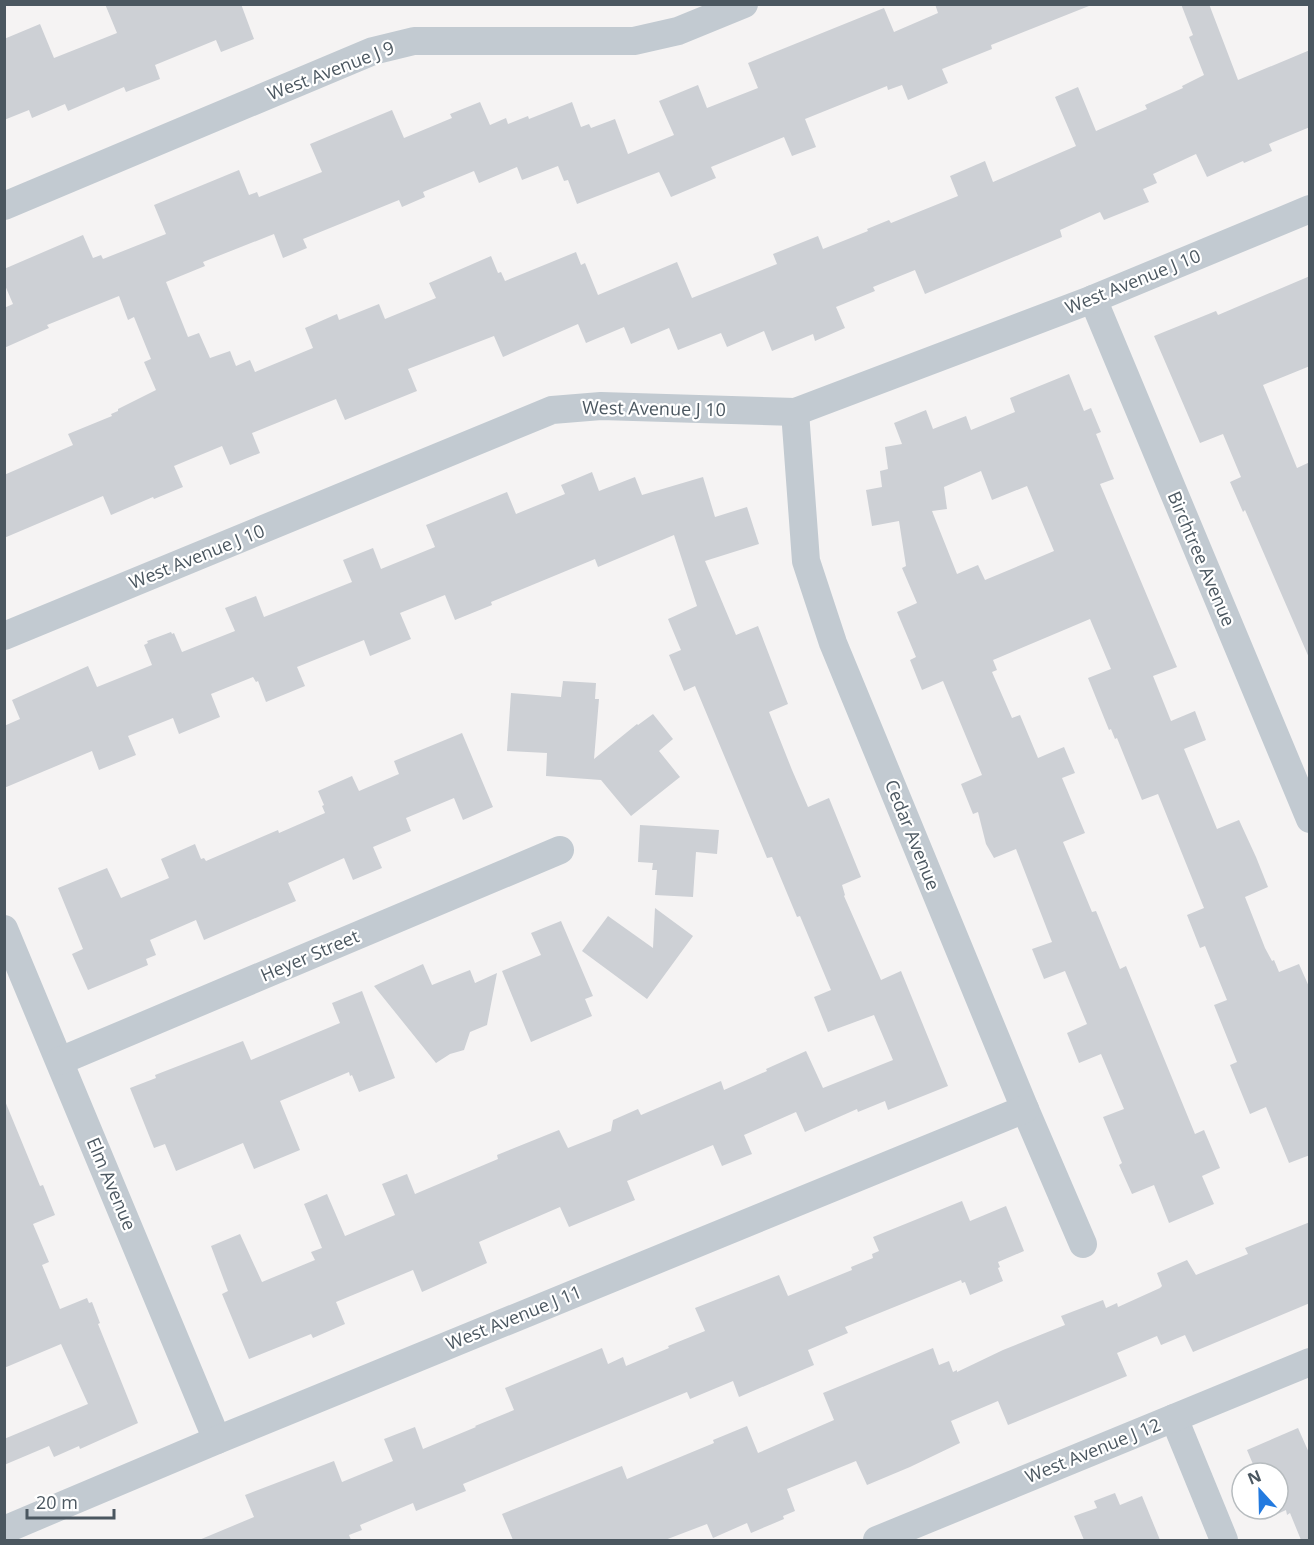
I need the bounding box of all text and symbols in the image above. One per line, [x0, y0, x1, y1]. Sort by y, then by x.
street label: West Avenue J 9 [264, 35, 397, 105]
street label: West Avenue J 10 [1061, 243, 1204, 319]
street label: West Avenue J 10 [582, 395, 726, 421]
street label: Birchtree Avenue [1163, 487, 1241, 630]
street label: West Avenue J 10 [125, 518, 268, 594]
street label: Cedar Avenue [880, 776, 946, 893]
street label: Heyer Street [257, 924, 363, 987]
street label: Elm Avenue [82, 1134, 142, 1234]
street label: West Avenue J 11 [442, 1279, 585, 1355]
street label: West Avenue J 12 [1021, 1412, 1164, 1488]
north arrow [1230, 1461, 1290, 1521]
text: N [1244, 1464, 1265, 1490]
scale bar [27, 1482, 114, 1520]
text: 20 m [36, 1490, 78, 1514]

